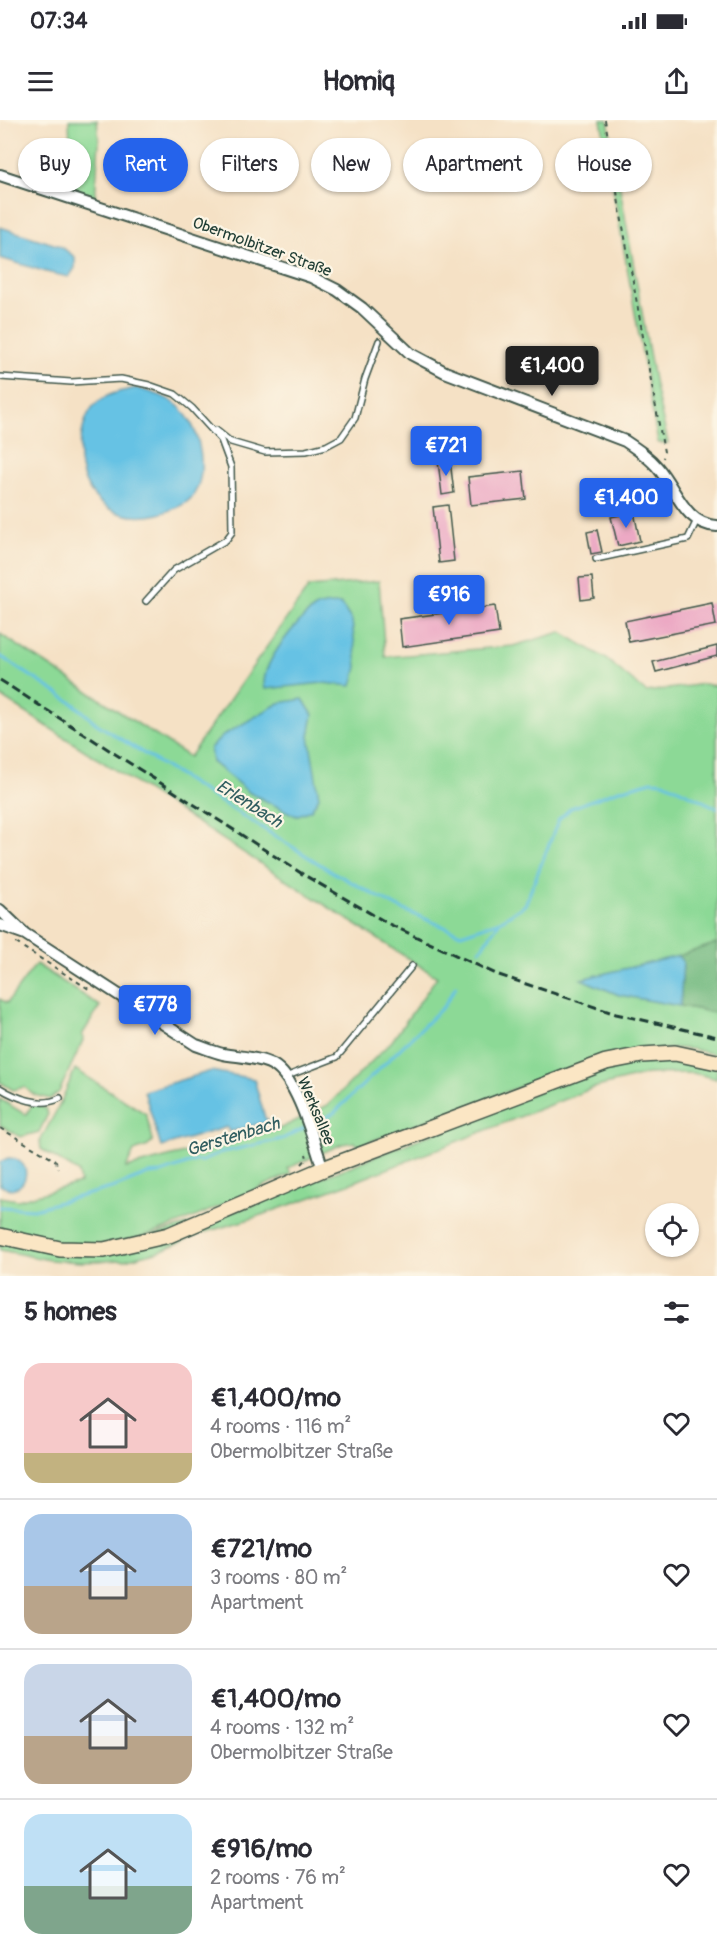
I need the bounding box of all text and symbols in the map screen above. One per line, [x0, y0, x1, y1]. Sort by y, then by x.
text: 07:34 [30, 7, 88, 35]
icon: menu [24, 65, 57, 98]
text: Homiq [322, 65, 395, 98]
icon: share [660, 65, 693, 98]
chip: Buy [18, 138, 91, 192]
chip: Rent [103, 138, 188, 192]
chip: Filters [200, 138, 299, 192]
chip: New [311, 138, 391, 192]
chip: Apartment [403, 138, 543, 192]
chip: House [555, 138, 652, 192]
street label: Obermolbitzer Straße [190, 213, 334, 281]
pin: €1,400 [503, 346, 601, 397]
text: €1,400 [519, 353, 585, 378]
pin: €721 [410, 426, 482, 477]
text: €721 [425, 433, 467, 458]
pin: €1,400 [577, 478, 675, 529]
text: €1,400 [593, 485, 659, 510]
pin: €916 [413, 575, 485, 626]
text: €916 [428, 582, 470, 607]
water label: Erlenbach [212, 775, 288, 834]
pin: €778 [119, 985, 191, 1036]
text: €778 [133, 992, 177, 1017]
street label: Werksallee [293, 1074, 339, 1148]
water label: Gerstenbach [184, 1112, 284, 1162]
map controls [645, 1203, 699, 1257]
button: locate [645, 1203, 699, 1257]
text: 5 homes [24, 1296, 117, 1328]
icon: filters [660, 1296, 693, 1329]
text: €1,400/mo [210, 1382, 341, 1414]
icon: home [72, 1387, 144, 1459]
icon: heart [660, 1407, 693, 1440]
text: 4 rooms · 116 m² [210, 1414, 351, 1439]
text: Obermolbitzer Straße [210, 1439, 393, 1464]
text: €721/mo [210, 1533, 312, 1565]
icon: home [72, 1538, 144, 1610]
icon: heart [660, 1558, 693, 1591]
text: 3 rooms · 80 m² [210, 1565, 347, 1590]
text: Apartment [210, 1590, 303, 1615]
text: €1,400/mo [210, 1683, 341, 1715]
icon: home [72, 1688, 144, 1760]
icon: heart [660, 1708, 693, 1741]
text: 4 rooms · 132 m² [210, 1715, 354, 1740]
text: Obermolbitzer Straße [210, 1740, 393, 1765]
text: €916/mo [210, 1833, 312, 1865]
icon: home [72, 1838, 144, 1910]
icon: heart [660, 1858, 693, 1891]
text: 2 rooms · 76 m² [210, 1865, 346, 1890]
text: Apartment [210, 1890, 303, 1915]

